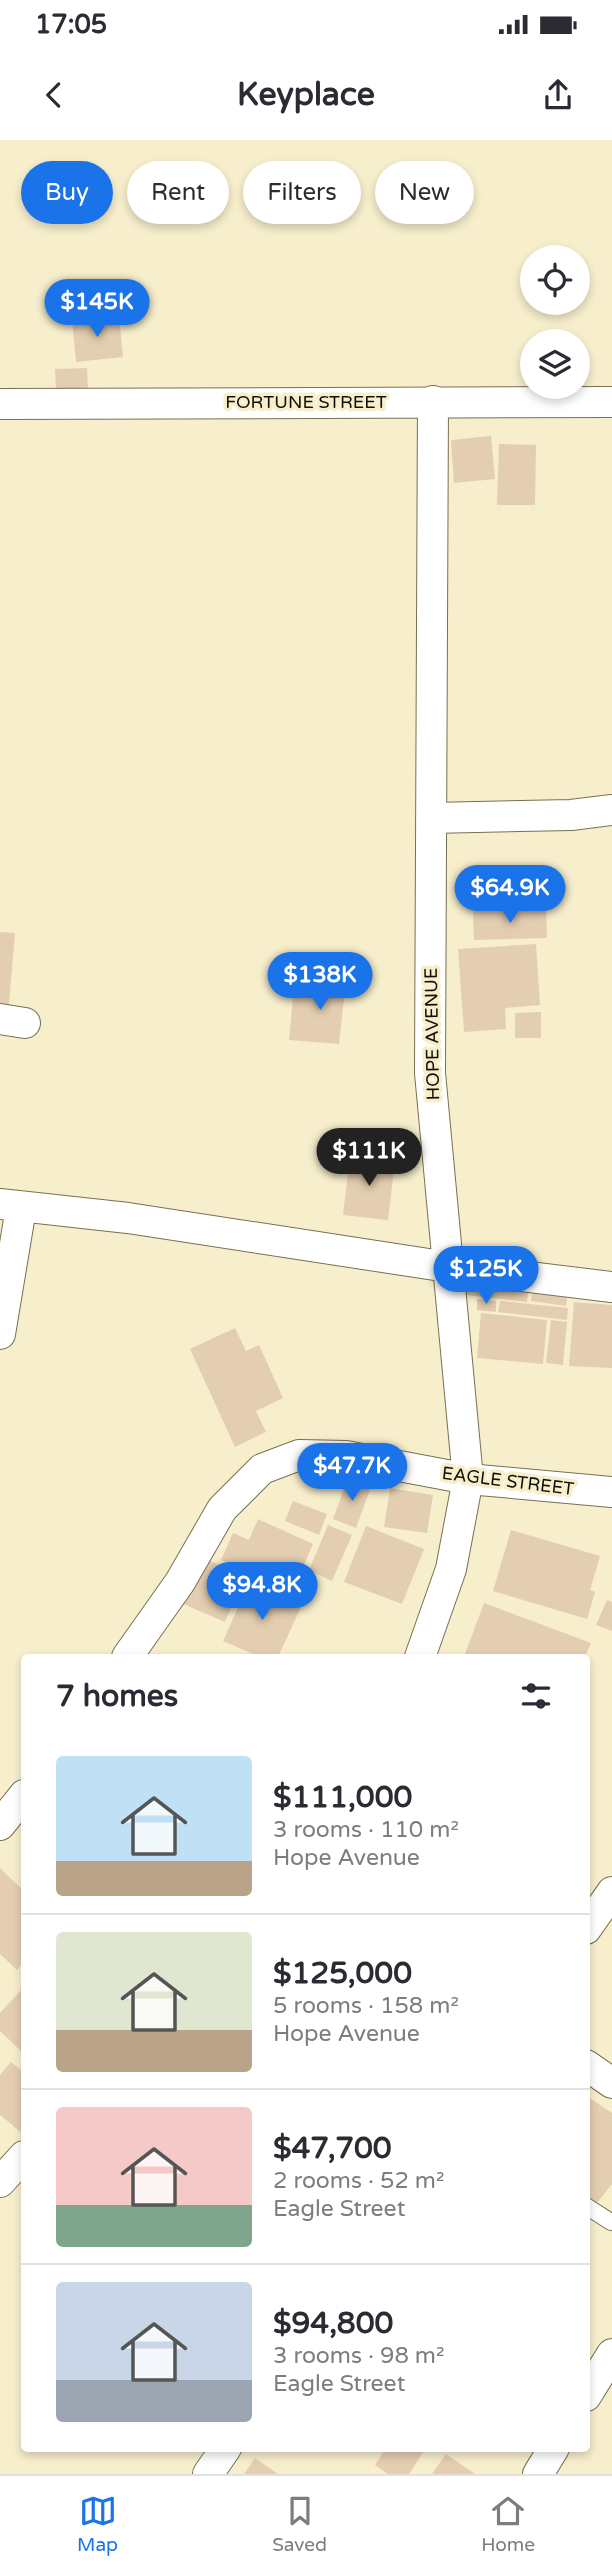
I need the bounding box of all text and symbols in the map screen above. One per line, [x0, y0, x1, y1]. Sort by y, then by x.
text: 17:05 [35, 9, 107, 40]
icon: back [35, 76, 73, 114]
text: Keyplace [237, 76, 375, 114]
icon: share [539, 76, 577, 114]
chip: Buy [21, 161, 113, 224]
chip: Rent [127, 161, 229, 224]
chip: Filters [243, 161, 361, 224]
chip: New [375, 161, 474, 224]
map controls [520, 245, 590, 399]
button: locate [520, 245, 590, 315]
pin: $145K [48, 280, 146, 339]
text: $145K [61, 288, 133, 316]
button: layers [520, 329, 590, 399]
street label: FORTUNE STREET [225, 391, 387, 413]
pin: $64.9K [453, 866, 567, 925]
text: $64.9K [471, 874, 549, 902]
pin: $138K [271, 952, 369, 1012]
text: $138K [284, 961, 356, 989]
street label: HOPE AVENUE [420, 967, 444, 1101]
pin: $111K [320, 1128, 418, 1188]
text: $111K [333, 1137, 405, 1165]
pin: $125K [437, 1246, 535, 1306]
text: $125K [450, 1255, 522, 1283]
pin: $47.7K [295, 1444, 409, 1503]
text: $47.7K [313, 1452, 391, 1480]
street label: EAGLE STREET [441, 1462, 575, 1500]
pin: $94.8K [205, 1562, 319, 1622]
text: $94.8K [223, 1571, 301, 1599]
icon: filters [517, 1677, 555, 1715]
text: 7 homes [56, 1678, 178, 1715]
text: $111,000 [273, 1779, 412, 1816]
icon: home [112, 1784, 196, 1868]
text: 3 rooms · 110 m² [273, 1816, 459, 1844]
text: Hope Avenue [273, 1844, 420, 1872]
text: $125,000 [273, 1955, 412, 1992]
icon: home [112, 1960, 196, 2044]
text: 5 rooms · 158 m² [273, 1992, 459, 2020]
text: Hope Avenue [273, 2020, 420, 2048]
text: $47,700 [273, 2130, 392, 2167]
icon: home [112, 2135, 196, 2219]
text: 2 rooms · 52 m² [273, 2167, 444, 2195]
text: Eagle Street [273, 2195, 405, 2223]
text: $94,800 [273, 2305, 393, 2342]
icon: home [112, 2310, 196, 2394]
text: 3 rooms · 98 m² [273, 2342, 444, 2370]
text: Eagle Street [273, 2370, 405, 2398]
tab: Map [77, 2492, 118, 2556]
tab: Saved [272, 2492, 327, 2556]
tab: Home [481, 2492, 535, 2556]

